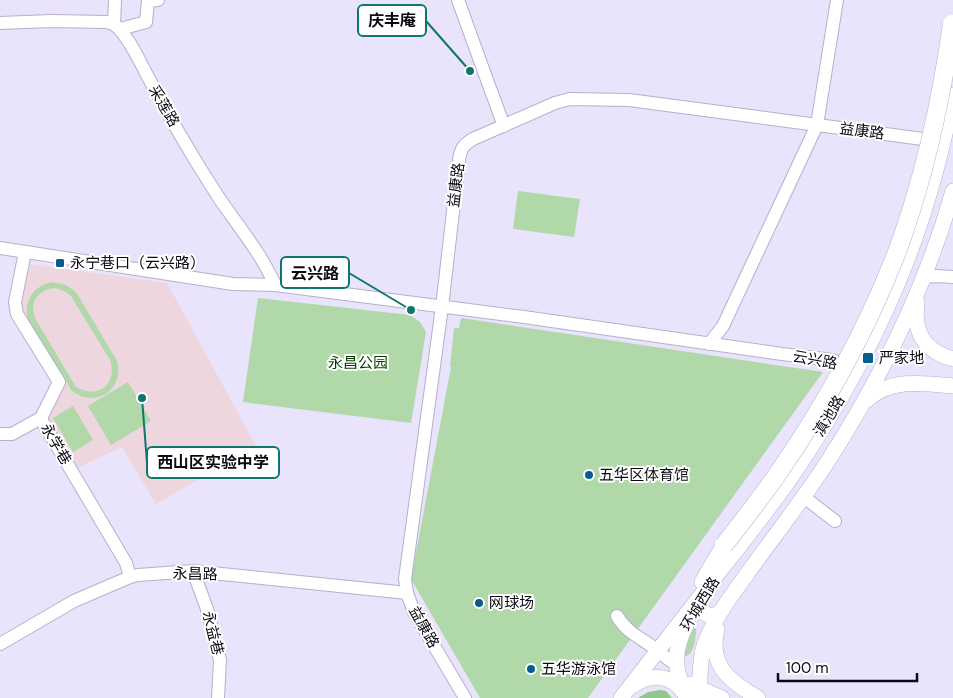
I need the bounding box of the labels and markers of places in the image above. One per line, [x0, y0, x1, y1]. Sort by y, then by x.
callout: 庆丰庵 [358, 5, 426, 36]
place label: 永宁巷口（云兴路） [70, 253, 205, 273]
marker: 永宁巷口（云兴路） [54, 257, 66, 269]
callout: 云兴路 [281, 257, 349, 288]
place label: 严家地 [879, 348, 924, 368]
marker: 严家地 [861, 351, 875, 365]
callout: 西山区实验中学 [147, 447, 279, 478]
place label: 五华区体育馆 [599, 465, 689, 485]
marker: 五华区体育馆 [583, 469, 595, 481]
place label: 网球场 [489, 593, 534, 613]
marker: 网球场 [473, 597, 485, 609]
place label: 五华游泳馆 [541, 659, 616, 679]
marker: 五华游泳馆 [525, 663, 537, 675]

